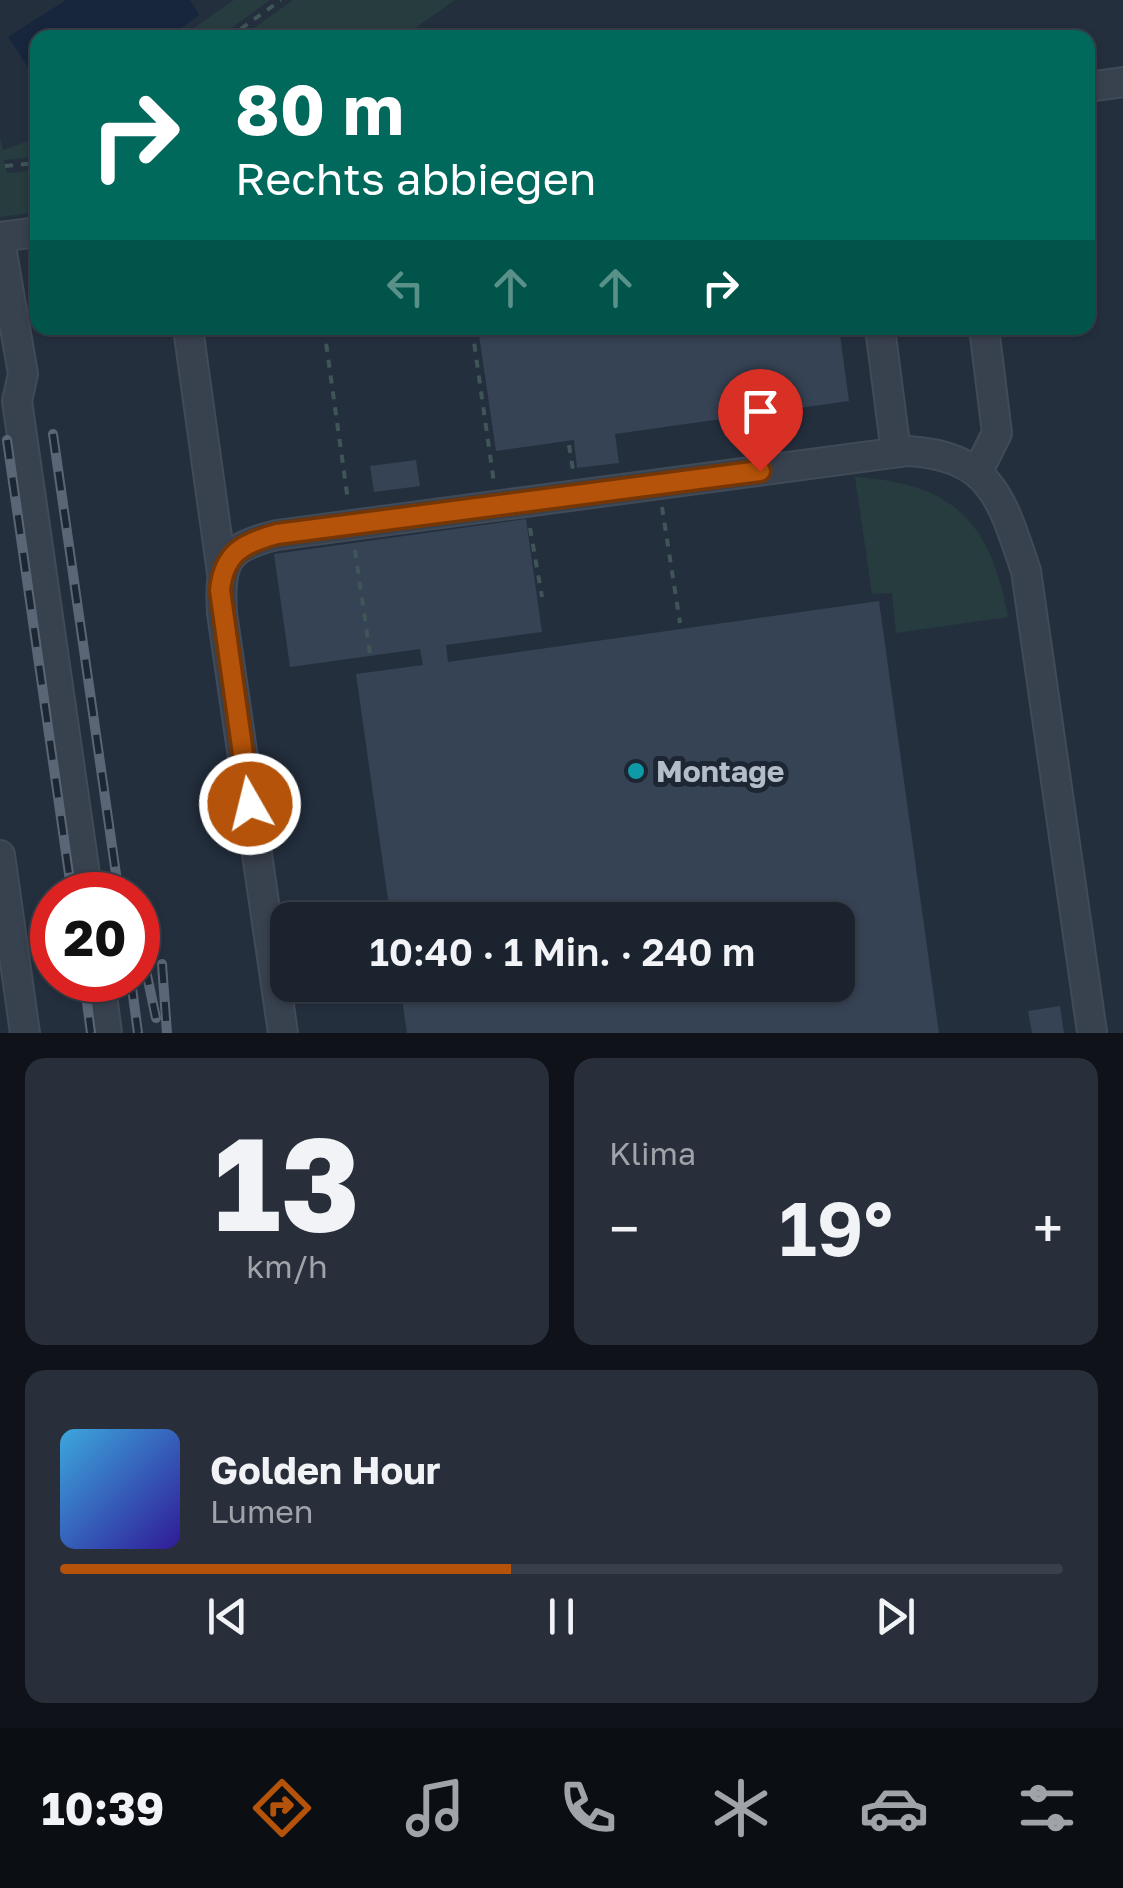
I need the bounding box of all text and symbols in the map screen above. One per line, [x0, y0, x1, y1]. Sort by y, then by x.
text: 80 m [235, 66, 404, 150]
icon: right [70, 70, 200, 200]
text: Rechts abbiegen [235, 151, 597, 205]
icon: left [378, 260, 433, 315]
icon: ahead [483, 260, 538, 315]
icon: ahead [588, 260, 643, 315]
icon: right [693, 260, 748, 315]
pin [718, 369, 803, 472]
icon: arrive [733, 384, 788, 439]
position arrow [198, 752, 302, 856]
place label: Montage [656, 753, 784, 789]
marker: Montage [625, 760, 647, 782]
speed limit sign: 20 [30, 872, 160, 1002]
text: 10:40 · 1 Min. · 240 m [370, 929, 755, 974]
text: 13 [214, 1104, 360, 1260]
text: Klima [609, 1134, 696, 1172]
text: 19° [779, 1182, 893, 1273]
text: − [609, 1195, 639, 1261]
text: + [1033, 1195, 1063, 1261]
text: km/h [246, 1247, 328, 1285]
text: Golden Hour [210, 1447, 441, 1492]
text: Lumen [210, 1492, 314, 1530]
icon: previous [200, 1589, 255, 1644]
icon: pause [534, 1589, 589, 1644]
icon: next [868, 1589, 923, 1644]
icon: directions [247, 1773, 317, 1843]
icon: music [400, 1773, 470, 1843]
icon: phone [553, 1773, 623, 1843]
icon: climate [706, 1773, 776, 1843]
icon: car [859, 1773, 929, 1843]
icon: filters [1012, 1773, 1082, 1843]
text: 10:39 [41, 1781, 164, 1835]

